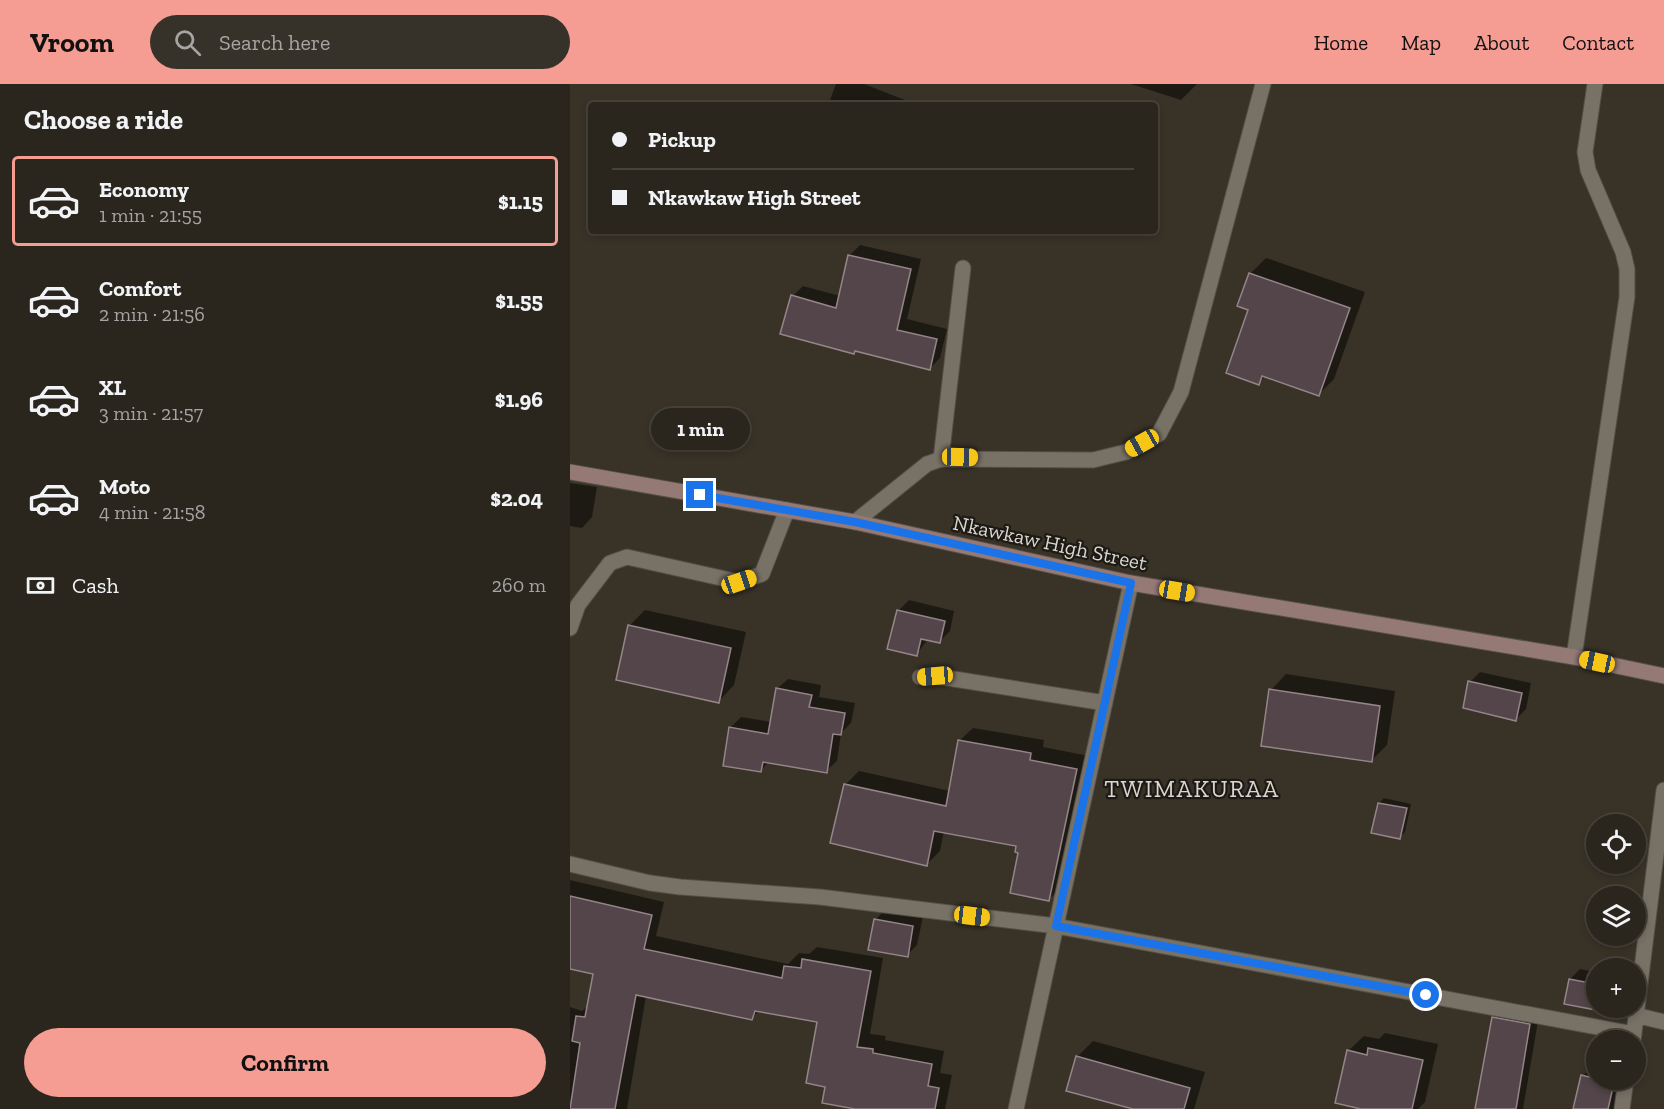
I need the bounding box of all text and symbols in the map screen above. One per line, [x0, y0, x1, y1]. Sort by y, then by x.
search box [150, 15, 570, 69]
text: Vroom [30, 26, 114, 59]
icon: search [171, 26, 204, 59]
text: Search here [219, 29, 330, 56]
text: Home [1314, 30, 1368, 55]
text: Map [1401, 30, 1441, 55]
text: About [1474, 30, 1529, 55]
text: Contact [1562, 30, 1634, 55]
text: Choose a ride [24, 104, 183, 136]
text: Pickup [648, 126, 716, 153]
icon: car [27, 174, 81, 228]
text: Economy [99, 176, 189, 203]
text: Nkawkaw High Street [648, 184, 861, 211]
text: $1.15 [498, 188, 543, 215]
text: 1 min · 21:55 [99, 203, 202, 227]
icon: car [27, 273, 81, 327]
text: Comfort [99, 275, 181, 302]
text: $1.55 [495, 287, 543, 314]
text: 2 min · 21:56 [99, 302, 205, 326]
icon: car [27, 372, 81, 426]
text: XL [99, 374, 126, 401]
text: $1.96 [495, 386, 543, 413]
text: 3 min · 21:57 [99, 401, 203, 425]
callout: 1 min [650, 408, 750, 450]
text: 1 min [677, 417, 724, 441]
car [1122, 426, 1162, 460]
car [942, 448, 978, 466]
icon: car [27, 471, 81, 525]
text: Moto [99, 473, 150, 500]
route end [686, 481, 713, 508]
text: $2.04 [490, 485, 543, 512]
text: 4 min · 21:58 [99, 500, 206, 524]
street label: Nkawkaw High Street [951, 510, 1150, 575]
car [719, 568, 759, 596]
icon: cash [24, 569, 57, 602]
text: Cash [72, 572, 119, 599]
text: 260 m [492, 573, 546, 597]
car [1158, 579, 1196, 603]
car [1578, 649, 1616, 675]
car [916, 665, 954, 687]
district label: TWIMAKURAA [1104, 774, 1280, 803]
map controls [1586, 814, 1646, 1090]
button: locate [1586, 814, 1646, 874]
button: layers [1586, 886, 1646, 946]
car [953, 905, 991, 927]
button: + [1586, 958, 1646, 1018]
route start [1412, 981, 1439, 1008]
button: Confirm [24, 1028, 546, 1097]
button: − [1586, 1030, 1646, 1090]

